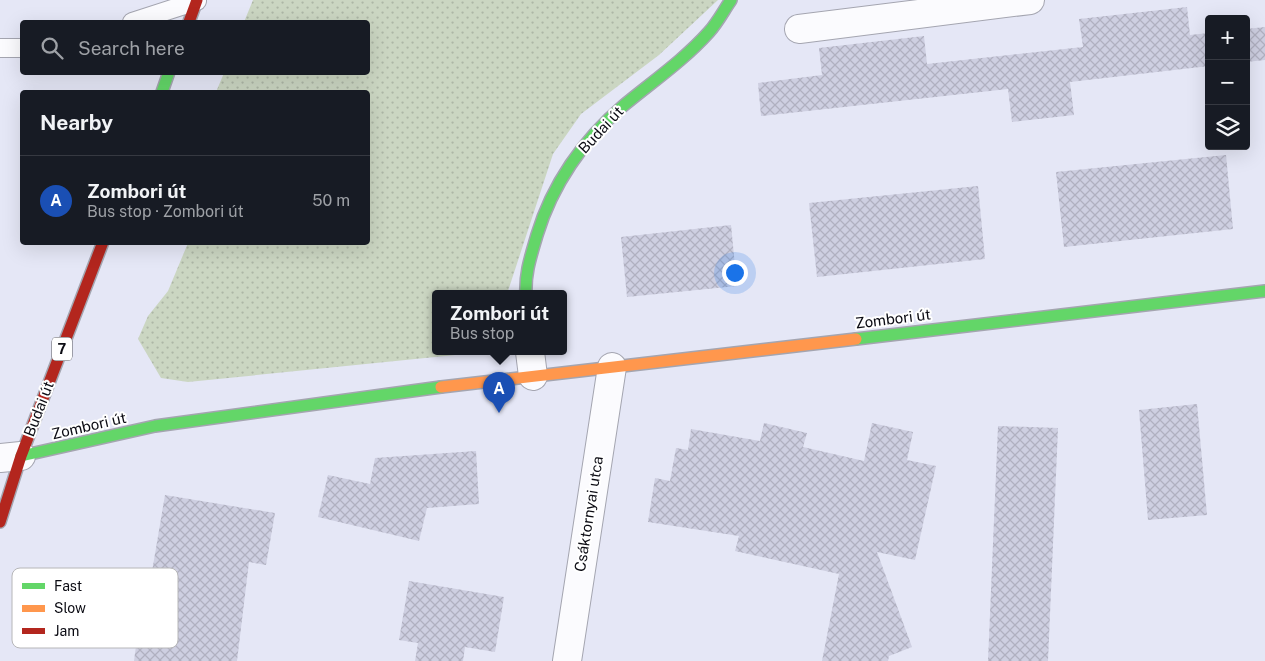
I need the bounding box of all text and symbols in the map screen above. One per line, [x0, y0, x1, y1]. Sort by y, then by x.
map controls [1205, 15, 1250, 150]
button: + [1205, 15, 1250, 60]
search box [20, 20, 370, 75]
icon: search [38, 34, 66, 62]
text: Search here [78, 37, 185, 59]
button: − [1205, 60, 1250, 105]
street label: Budai út [575, 103, 627, 157]
button: layers [1205, 105, 1250, 150]
text: Nearby [40, 110, 113, 135]
text: Zombori út [87, 180, 186, 202]
text: A [50, 191, 62, 210]
text: 50 m [312, 191, 350, 210]
text: Bus stop · Zombori út [87, 202, 244, 221]
your location [722, 260, 748, 286]
popup [432, 290, 567, 355]
text: Zombori út [450, 302, 549, 324]
street label: Zombori út [854, 305, 932, 332]
text: Bus stop [450, 324, 514, 343]
road number: 7 [52, 338, 72, 360]
pin: A [483, 372, 515, 413]
street label: Budai út [20, 379, 57, 439]
street label: Zombori út [50, 409, 128, 442]
street label: Csáktornyai utca [571, 455, 606, 573]
legend [12, 568, 178, 648]
text: Fast [54, 578, 82, 594]
text: Slow [54, 600, 86, 616]
text: Jam [54, 623, 79, 639]

